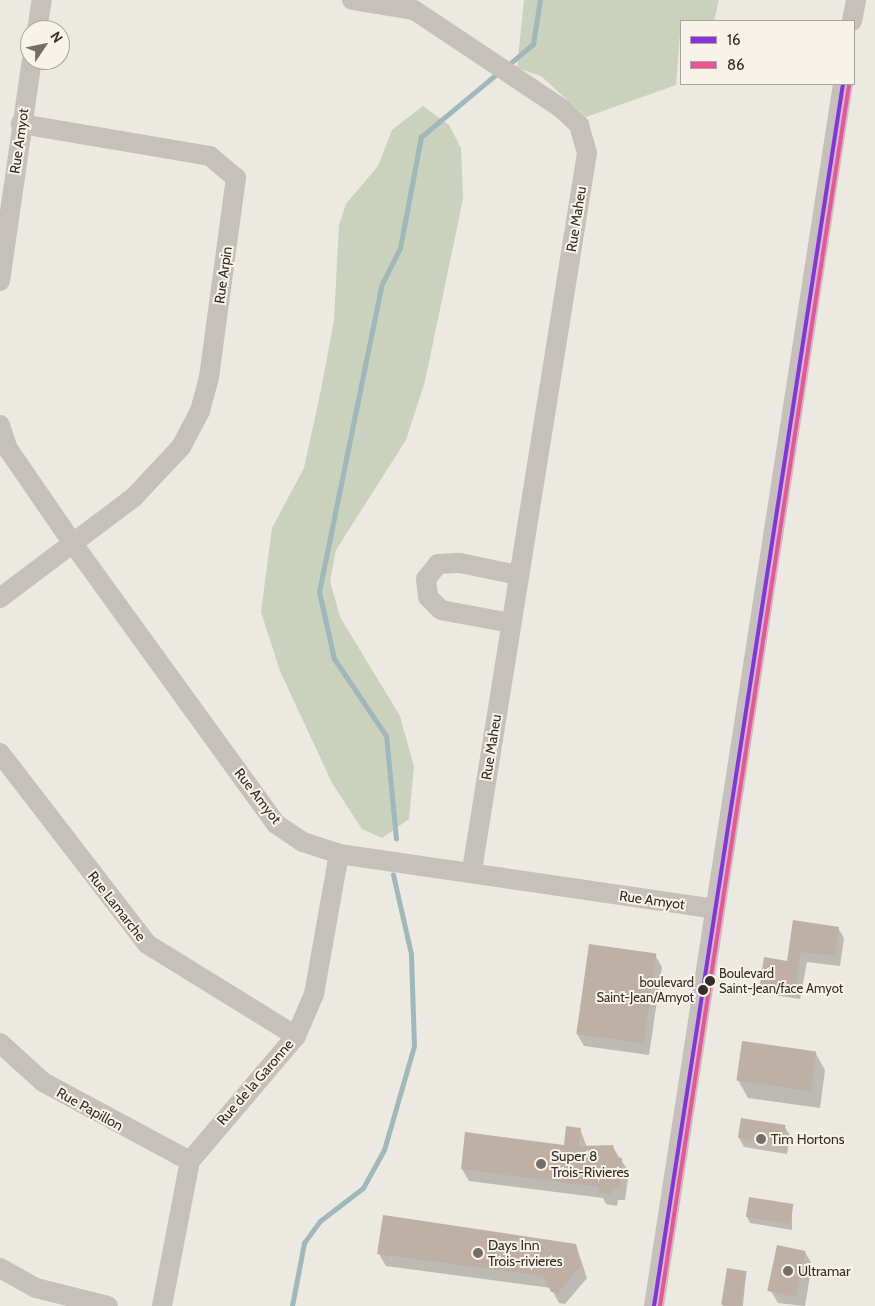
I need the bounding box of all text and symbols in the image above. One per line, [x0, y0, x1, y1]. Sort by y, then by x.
north arrow [20, 20, 70, 70]
legend [680, 20, 855, 85]
text: N [46, 28, 67, 46]
text: 16 [727, 31, 740, 49]
text: 86 [727, 56, 745, 74]
street label: Rue Amyot [6, 107, 32, 175]
street label: Rue Maheu [563, 185, 589, 253]
street label: Rue Arpin [211, 245, 235, 305]
street label: Rue Maheu [478, 713, 504, 781]
street label: Rue Amyot [231, 765, 285, 827]
street label: Rue Lamarche [85, 868, 149, 944]
street label: Rue Amyot [618, 887, 686, 913]
place label: Boulevard Saint-Jean/face Amyot [719, 966, 843, 997]
place label: boulevard Saint-Jean/Amyot [596, 975, 694, 1006]
marker: Boulevard Saint-Jean/face Amyot [705, 976, 715, 986]
marker: boulevard Saint-Jean/Amyot [698, 985, 708, 995]
street label: Rue de la Garonne [213, 1036, 297, 1128]
street label: Rue Papillon [54, 1084, 126, 1134]
place label: Tim Hortons [771, 1131, 845, 1147]
marker: Tim Hortons [755, 1133, 767, 1145]
place label: Super 8 Trois-Rivieres [551, 1148, 629, 1180]
marker: Super 8 Trois-Rivieres [535, 1158, 547, 1170]
place label: Days Inn Trois-rivieres [488, 1237, 562, 1270]
marker: Days Inn Trois-rivieres [472, 1247, 484, 1259]
place label: Ultramar [798, 1263, 850, 1279]
marker: Ultramar [782, 1265, 794, 1277]

